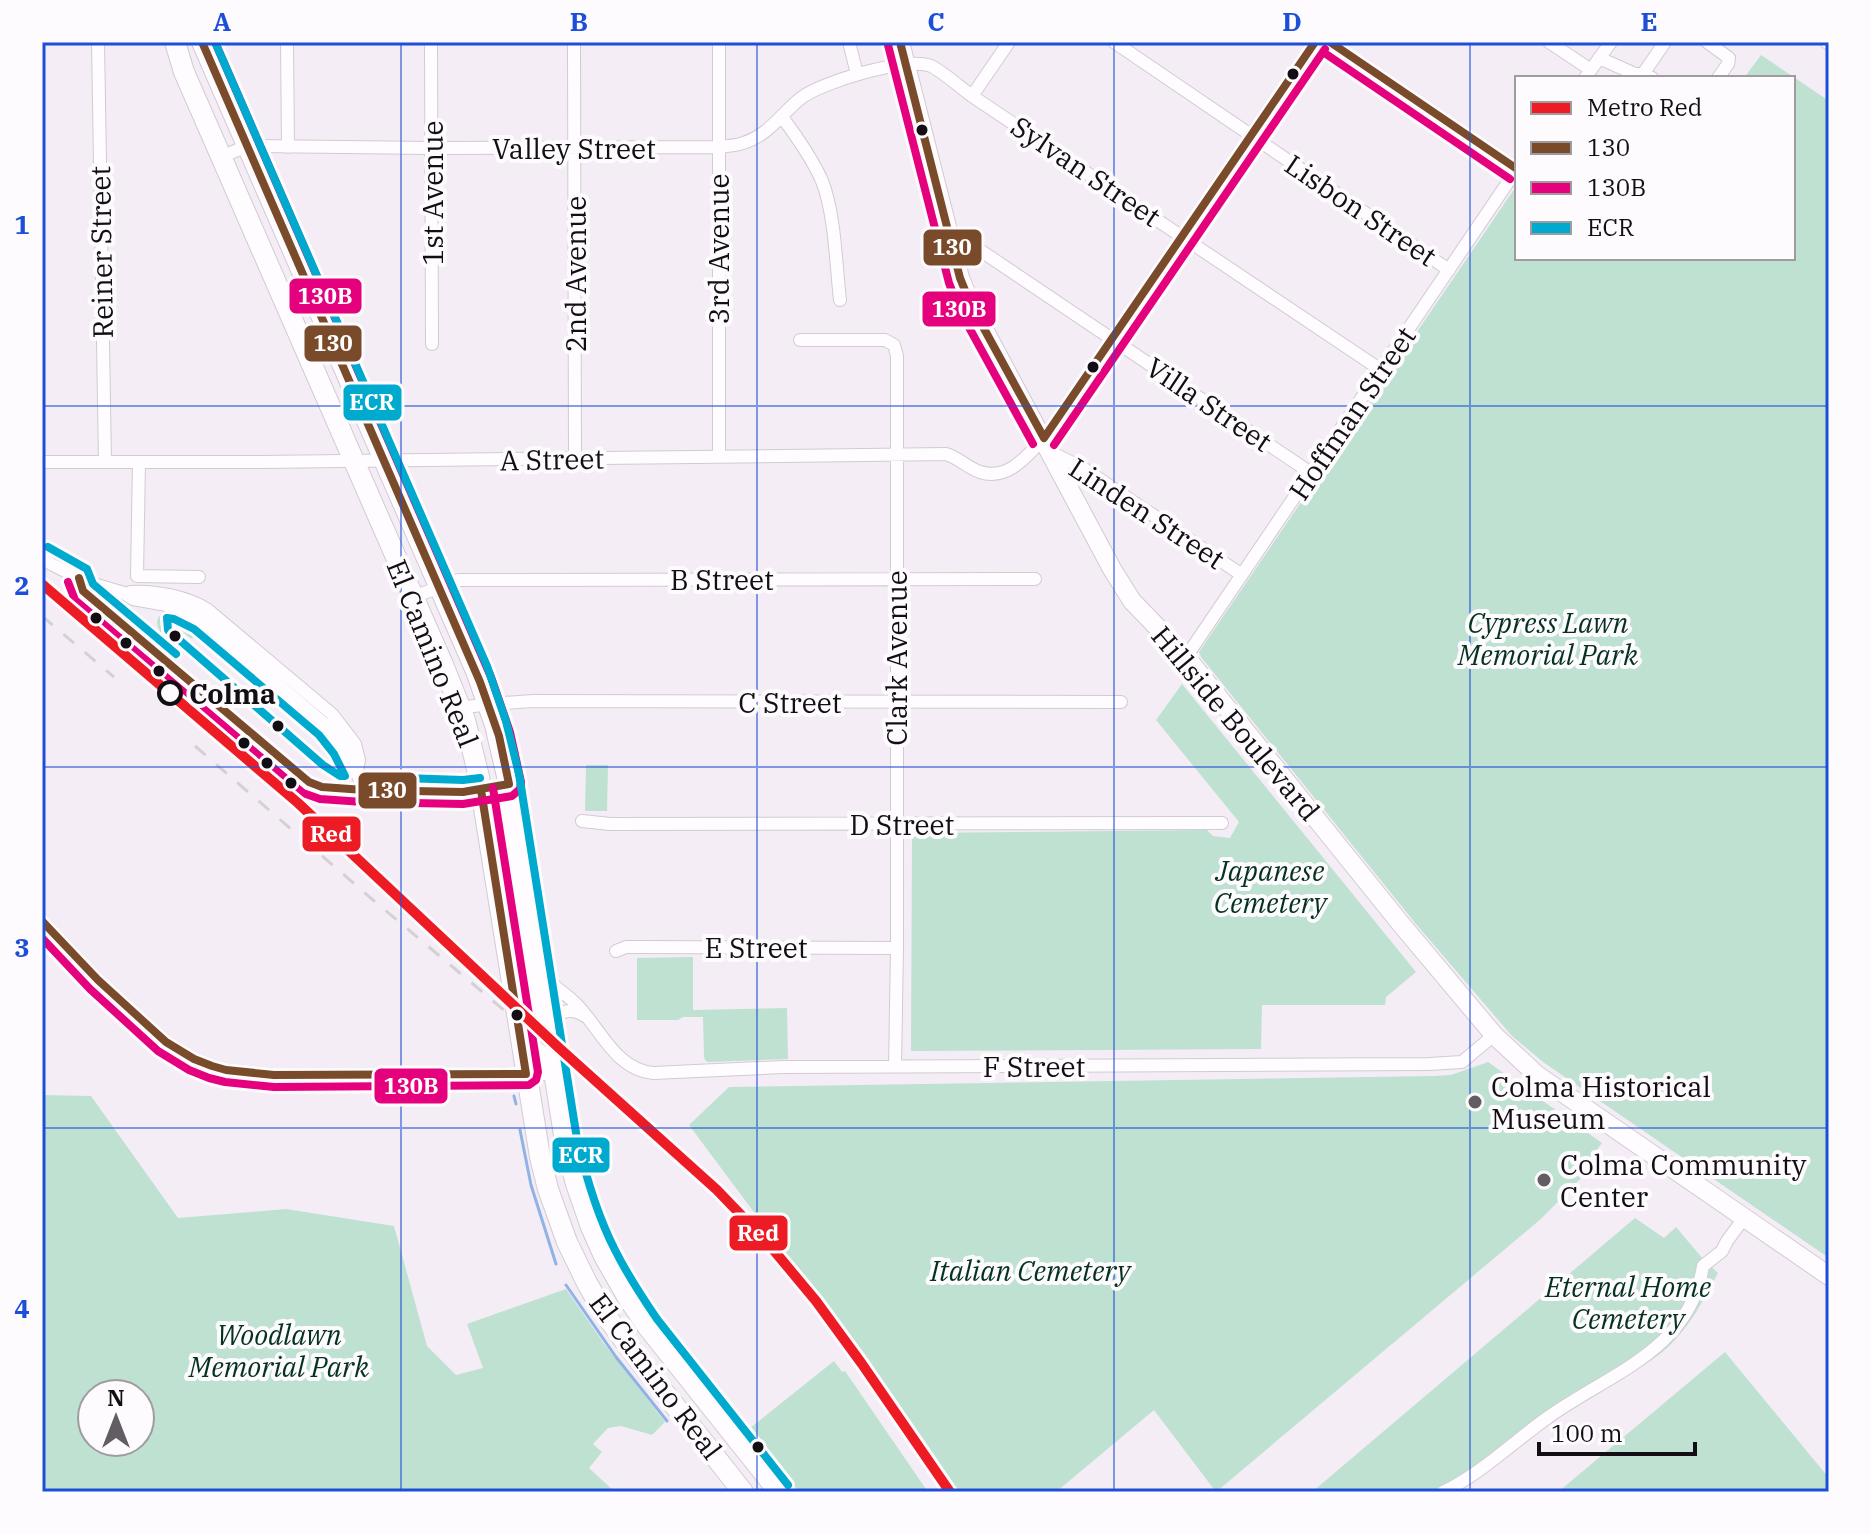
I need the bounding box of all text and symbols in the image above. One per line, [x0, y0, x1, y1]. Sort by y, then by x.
text: A [213, 4, 231, 38]
text: B [570, 4, 588, 38]
text: C [927, 4, 945, 38]
text: D [1282, 4, 1302, 38]
text: E [1640, 4, 1658, 38]
unlabelled marker [1285, 66, 1301, 82]
legend [1515, 76, 1795, 260]
text: Metro Red [1587, 91, 1702, 123]
street label: Sylvan Street [1004, 107, 1168, 235]
street label: 1st Avenue [414, 120, 451, 266]
unlabelled marker [914, 122, 930, 138]
street label: Valley Street [492, 130, 656, 167]
text: 130 [1587, 131, 1630, 163]
street label: Lisbon Street [1278, 146, 1444, 274]
street label: Reiner Street [81, 165, 121, 339]
text: 130B [1587, 171, 1646, 203]
street label: 3rd Avenue [700, 173, 737, 325]
street label: 2nd Avenue [557, 196, 594, 352]
text: 1 [14, 207, 30, 241]
text: ECR [1587, 211, 1634, 243]
line badge: 130 [922, 228, 983, 267]
text: 130 [932, 232, 972, 261]
line badge: 130B [288, 277, 363, 315]
text: 130B [297, 281, 353, 310]
line badge: 130B [921, 290, 997, 328]
text: 130B [931, 294, 987, 323]
street label: Hoffman Street [1280, 319, 1424, 507]
line badge: 130 [303, 324, 363, 363]
text: 130 [313, 328, 353, 357]
street label: Villa Street [1139, 348, 1279, 460]
unlabelled marker [1085, 359, 1101, 375]
line badge: ECR [342, 383, 403, 422]
text: ECR [349, 387, 395, 416]
street label: A Street [500, 440, 605, 478]
street label: Linden Street [1062, 449, 1232, 577]
street label: El Camino Real [379, 554, 487, 752]
street label: B Street [670, 561, 774, 598]
text: 2 [14, 568, 30, 602]
street label: Clark Avenue [878, 570, 915, 746]
park label: Cypress Lawn Memorial Park [1457, 604, 1638, 673]
unlabelled marker [88, 610, 104, 626]
street label: Hillside Boulevard [1144, 618, 1328, 828]
unlabelled marker [167, 628, 183, 644]
unlabelled marker [118, 635, 134, 651]
unlabelled marker [151, 663, 167, 679]
place label: Colma [189, 675, 276, 712]
marker: Colma [158, 681, 182, 705]
street label: C Street [738, 684, 842, 721]
unlabelled marker [270, 718, 286, 734]
unlabelled marker [236, 735, 252, 751]
unlabelled marker [259, 755, 275, 771]
line badge: 130 [357, 771, 418, 810]
unlabelled marker [283, 775, 299, 791]
text: 130 [367, 775, 407, 804]
street label: D Street [850, 806, 955, 843]
line badge: Red [301, 815, 362, 853]
text: Red [310, 819, 352, 848]
park label: Japanese Cemetery [1214, 852, 1329, 921]
street label: E Street [704, 929, 808, 966]
text: 3 [14, 930, 30, 964]
unlabelled marker [509, 1007, 525, 1023]
street label: F Street [983, 1048, 1085, 1085]
line badge: 130B [373, 1067, 449, 1105]
place label: Colma Historical Museum [1491, 1068, 1711, 1137]
text: 130B [383, 1071, 439, 1100]
marker: Colma Historical Museum [1466, 1093, 1484, 1111]
line badge: ECR [551, 1136, 611, 1174]
text: ECR [558, 1140, 604, 1169]
place label: Colma Community Center [1560, 1146, 1807, 1215]
marker: Colma Community Center [1535, 1171, 1553, 1189]
line badge: Red [728, 1214, 789, 1252]
text: Red [737, 1218, 779, 1247]
park label: Italian Cemetery [929, 1252, 1132, 1289]
park label: Eternal Home Cemetery [1544, 1268, 1712, 1337]
street label: El Camino Real [581, 1285, 731, 1467]
text: 4 [14, 1291, 30, 1325]
park label: Woodlawn Memorial Park [188, 1316, 369, 1385]
north arrow [76, 1378, 156, 1458]
text: N [107, 1383, 125, 1412]
scale bar [1539, 1406, 1695, 1456]
text: 100 m [1551, 1417, 1623, 1449]
unlabelled marker [750, 1439, 766, 1455]

